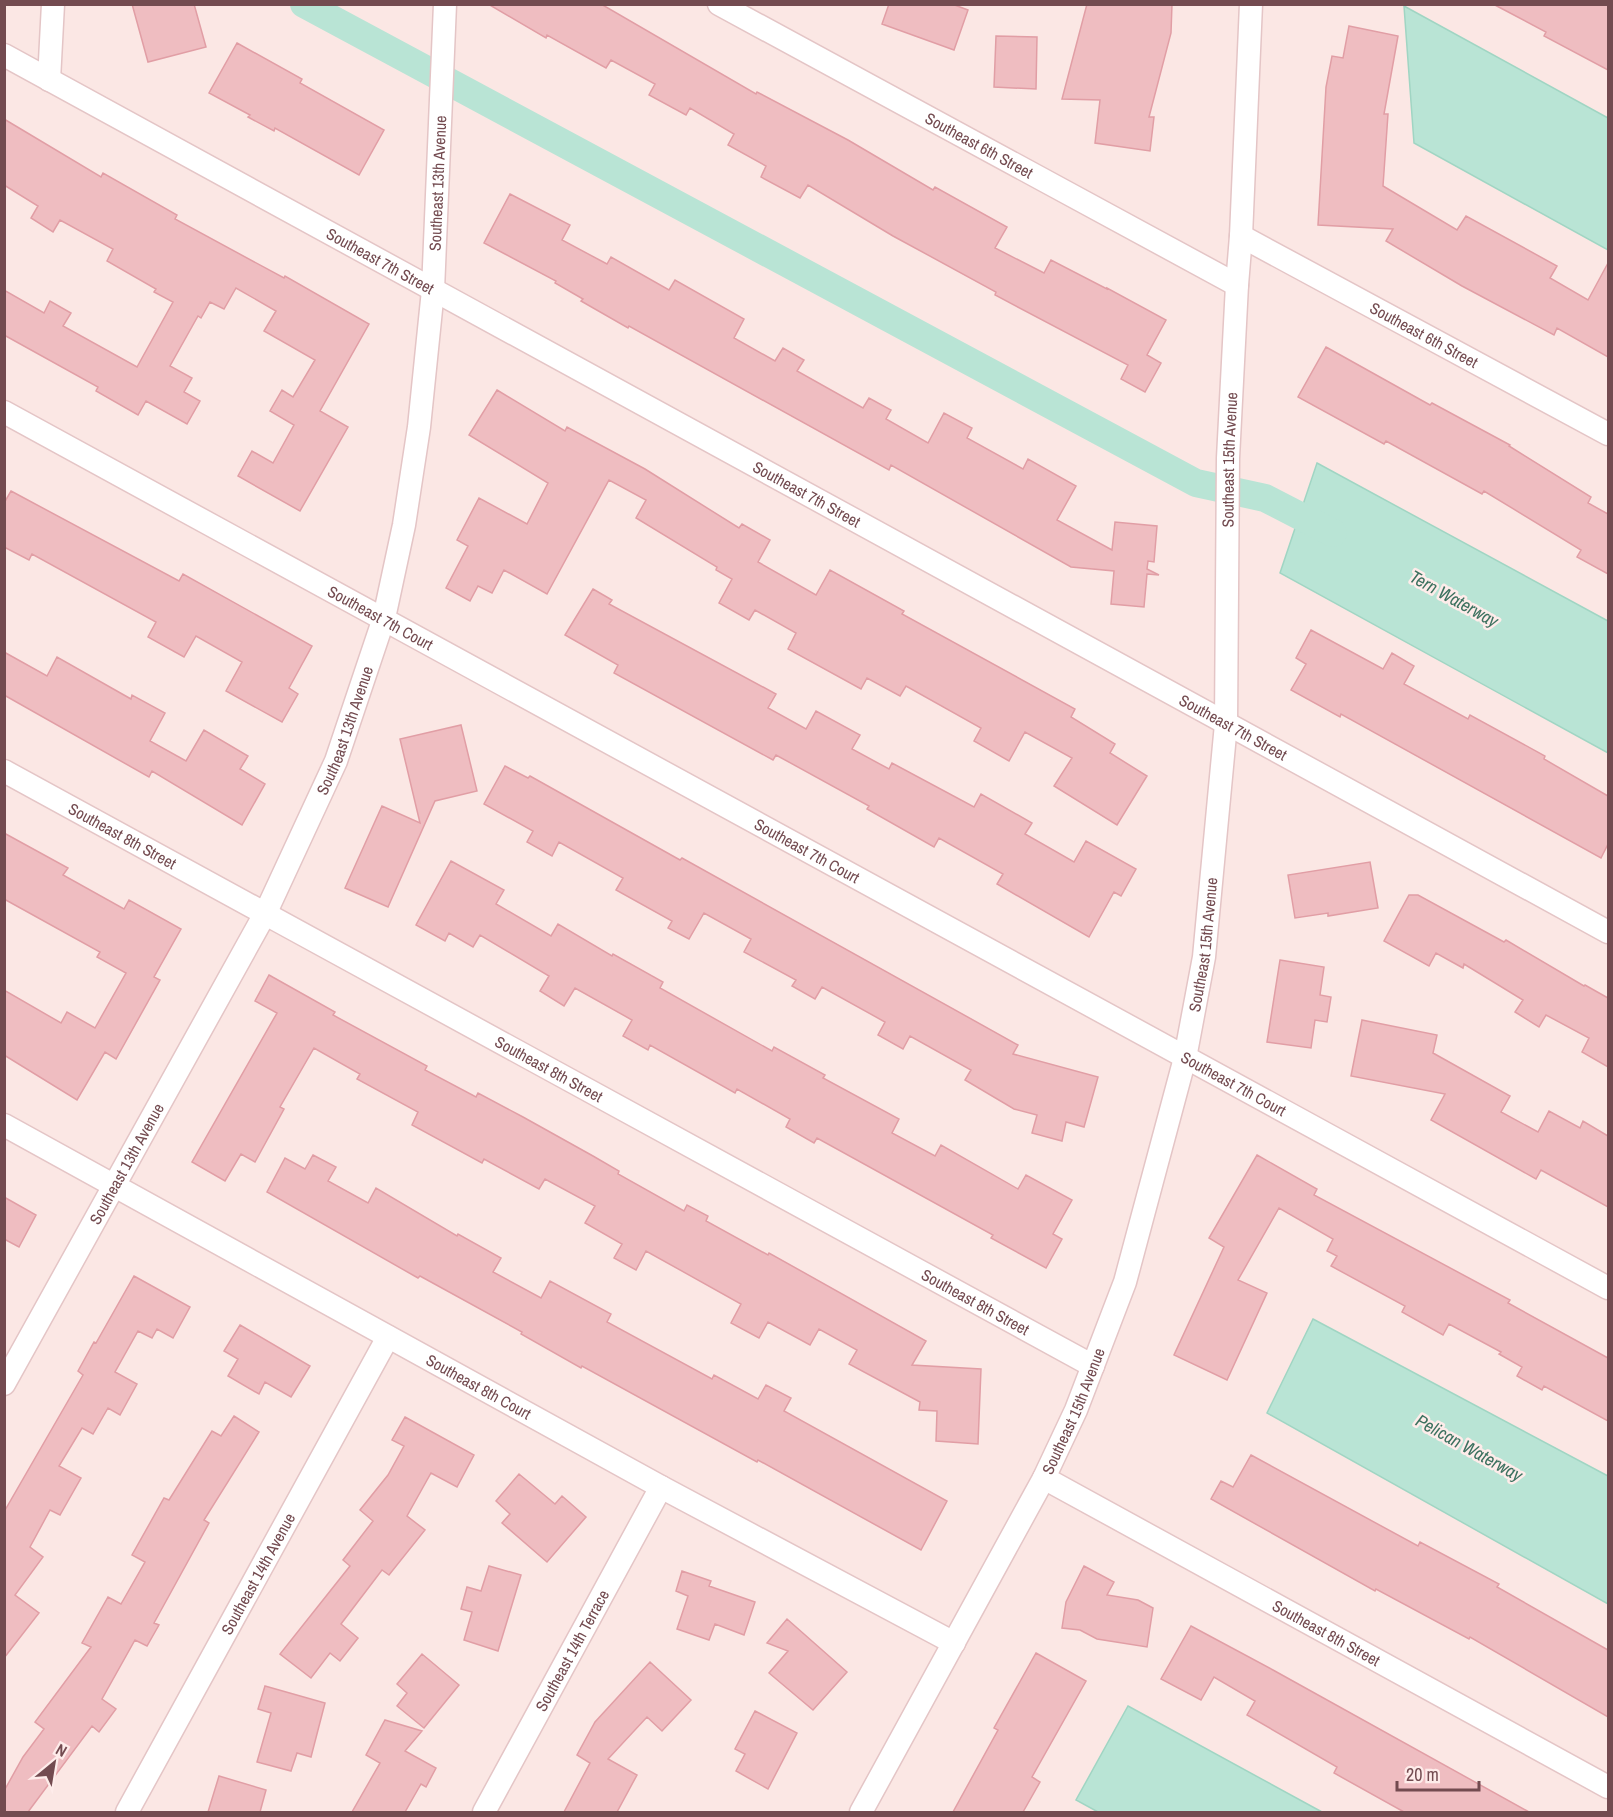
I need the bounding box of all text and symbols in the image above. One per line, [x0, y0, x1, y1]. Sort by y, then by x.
street label: Southeast 6th Street [921, 107, 1037, 184]
street label: Southeast 13th Avenue [424, 115, 451, 251]
street label: Southeast 7th Street [323, 222, 439, 299]
street label: Southeast 6th Street [1366, 297, 1482, 373]
street label: Southeast 15th Avenue [1216, 392, 1242, 528]
street label: Southeast 7th Street [749, 456, 865, 532]
water label: Tern Waterway [1405, 564, 1504, 634]
street label: Southeast 7th Court [324, 580, 437, 655]
street label: Southeast 13th Avenue [311, 663, 378, 798]
street label: Southeast 7th Street [1175, 689, 1291, 766]
street label: Southeast 8th Street [65, 797, 181, 874]
street label: Southeast 7th Court [751, 813, 864, 888]
street label: Southeast 15th Avenue [1183, 876, 1222, 1014]
street label: Southeast 8th Street [491, 1030, 607, 1107]
street label: Southeast 7th Court [1177, 1046, 1290, 1121]
street label: Southeast 13th Avenue [84, 1099, 169, 1228]
street label: Southeast 8th Street [918, 1263, 1034, 1340]
street label: Southeast 15th Avenue [1036, 1345, 1110, 1478]
street label: Southeast 8th Court [422, 1349, 535, 1425]
water label: Pelican Waterway [1411, 1408, 1529, 1488]
street label: Southeast 14th Avenue [216, 1509, 300, 1638]
street label: Southeast 14th Terrace [530, 1586, 614, 1715]
street label: Southeast 8th Street [1269, 1594, 1384, 1671]
north arrow [24, 1733, 84, 1793]
text: N [52, 1738, 71, 1762]
scale bar [1397, 1754, 1480, 1792]
text: 20 m [1406, 1762, 1439, 1787]

